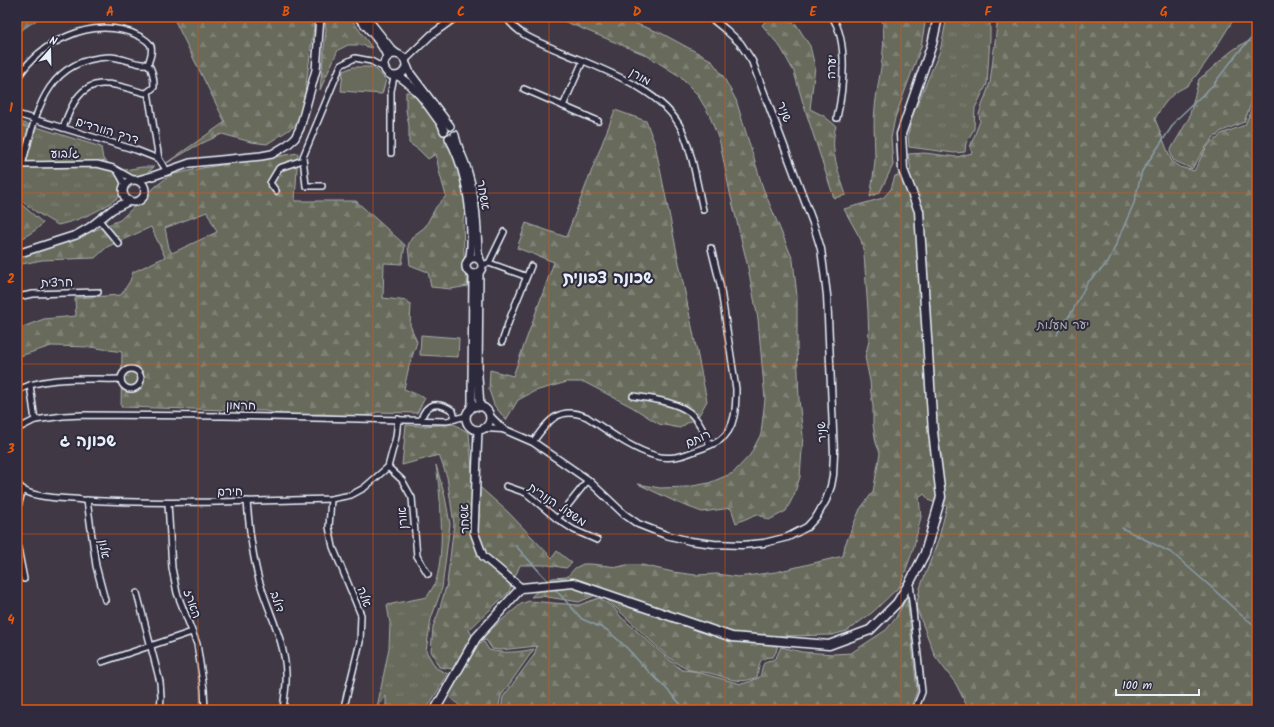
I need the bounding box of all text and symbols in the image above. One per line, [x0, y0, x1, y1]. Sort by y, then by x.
text: A [106, 2, 114, 23]
text: B [282, 2, 290, 23]
text: C [457, 2, 465, 23]
text: D [633, 2, 642, 23]
text: E [809, 2, 817, 23]
text: F [984, 2, 992, 23]
text: G [1160, 2, 1168, 23]
north arrow [30, 30, 70, 70]
text: N [47, 32, 59, 51]
street label: יערה [822, 54, 842, 80]
street label: מורן [626, 63, 654, 91]
text: 1 [9, 98, 13, 119]
street label: שניר [771, 99, 797, 126]
street label: דרך הוורדים [73, 112, 141, 150]
street label: גלבוע [51, 144, 79, 164]
street label: אשחר [471, 179, 495, 212]
district label: שכונה צפונית [563, 266, 653, 291]
text: 2 [7, 269, 15, 290]
street label: חרצית [40, 273, 73, 293]
park label: יער מעלות [1036, 316, 1089, 335]
street label: חרמון [226, 396, 256, 416]
street label: שניר [812, 421, 832, 443]
street label: רותם [682, 425, 714, 453]
district label: שכונה ג [60, 429, 116, 454]
text: 3 [6, 439, 15, 460]
street label: משעול הנורית [523, 478, 590, 532]
street label: חירם [217, 482, 243, 502]
street label: אשחר [455, 503, 475, 534]
street label: אורן [393, 506, 413, 530]
street label: אלון [93, 538, 115, 560]
street label: אלה [352, 584, 376, 610]
street label: הארז [178, 587, 206, 621]
street label: דולב [264, 589, 290, 616]
text: 4 [7, 610, 15, 631]
scale bar [1116, 671, 1199, 697]
text: 100 m [1122, 676, 1153, 695]

